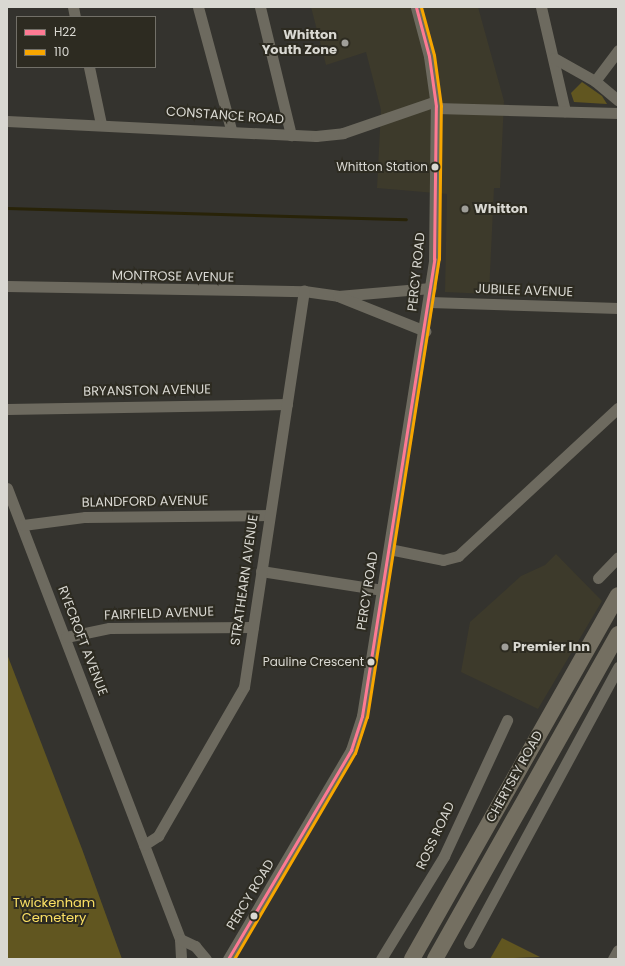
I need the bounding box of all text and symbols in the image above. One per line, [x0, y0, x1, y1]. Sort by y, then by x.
legend [16, 16, 156, 68]
text: H22 [54, 23, 76, 40]
place label: Whitton Youth Zone [262, 28, 337, 59]
marker: Whitton Youth Zone [340, 38, 350, 48]
text: 110 [54, 43, 69, 60]
street label: CONSTANCE ROAD [165, 104, 285, 128]
place label: Whitton Station [336, 160, 428, 174]
marker: Whitton Station [430, 162, 440, 172]
place label: Whitton [474, 201, 528, 217]
marker: Whitton [459, 203, 471, 215]
street label: PERCY ROAD [405, 232, 429, 312]
street label: MONTROSE AVENUE [112, 268, 234, 286]
street label: JUBILEE AVENUE [475, 281, 573, 301]
street label: BRYANSTON AVENUE [83, 382, 211, 400]
street label: BLANDFORD AVENUE [81, 493, 209, 511]
street label: STRATHEARN AVENUE [228, 514, 262, 646]
street label: PERCY ROAD [354, 551, 382, 631]
street label: RYECROFT AVENUE [54, 584, 110, 698]
street label: FAIRFIELD AVENUE [104, 604, 214, 624]
place label: Premier Inn [513, 639, 590, 655]
marker: Premier Inn [500, 642, 510, 652]
place label: Pauline Crescent [263, 655, 364, 669]
marker: Pauline Crescent [366, 657, 376, 667]
street label: CHERTSEY ROAD [483, 729, 547, 825]
street label: ROSS ROAD [414, 800, 458, 872]
street label: PERCY ROAD [224, 857, 278, 933]
park label: Twickenham Cemetery [13, 896, 95, 927]
unlabelled marker [249, 911, 259, 921]

